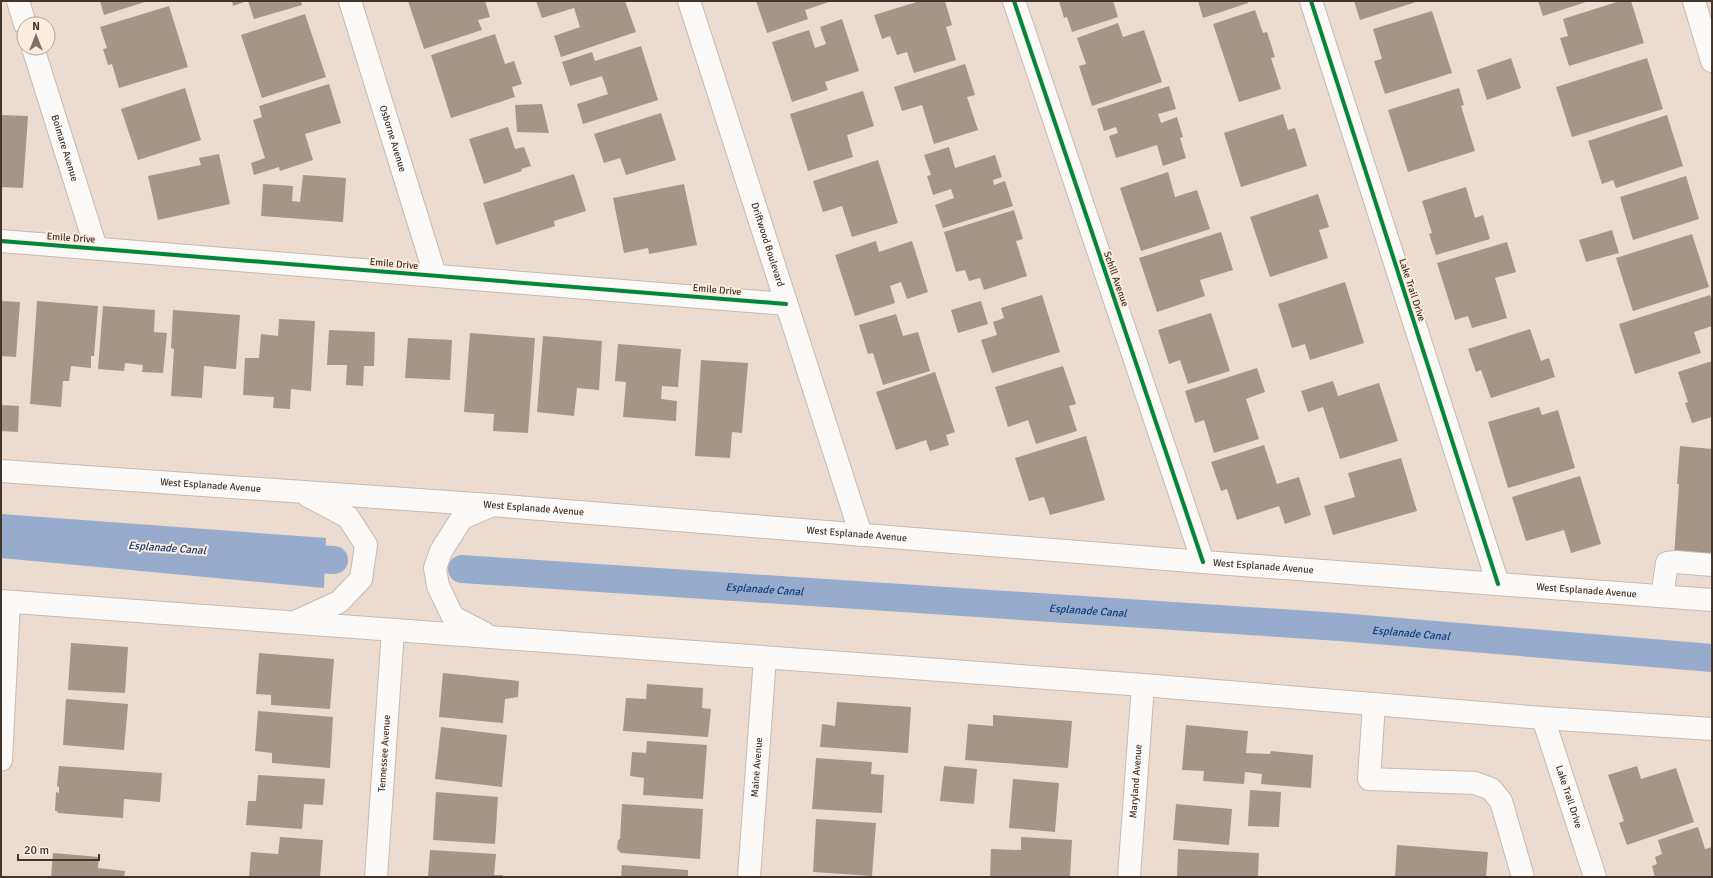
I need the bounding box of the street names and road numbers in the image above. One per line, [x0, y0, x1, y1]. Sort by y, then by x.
street label: Osborne Avenue [377, 104, 409, 173]
street label: Boimare Avenue [48, 113, 81, 183]
street label: Driftwood Boulevard [748, 201, 787, 288]
street label: Emile Drive [46, 230, 96, 246]
street label: Schill Avenue [1101, 250, 1131, 308]
street label: Emile Drive [369, 256, 419, 272]
street label: Lake Trail Drive [1396, 257, 1428, 323]
street label: Emile Drive [692, 282, 742, 298]
street label: West Esplanade Avenue [160, 476, 261, 495]
street label: West Esplanade Avenue [483, 498, 585, 518]
street label: West Esplanade Avenue [806, 524, 907, 544]
street label: West Esplanade Avenue [1213, 557, 1314, 576]
street label: West Esplanade Avenue [1536, 581, 1637, 600]
street label: Tennessee Avenue [376, 714, 393, 792]
street label: Maine Avenue [749, 737, 765, 798]
street label: Maryland Avenue [1127, 744, 1145, 819]
street label: Lake Trail Drive [1553, 764, 1585, 830]

